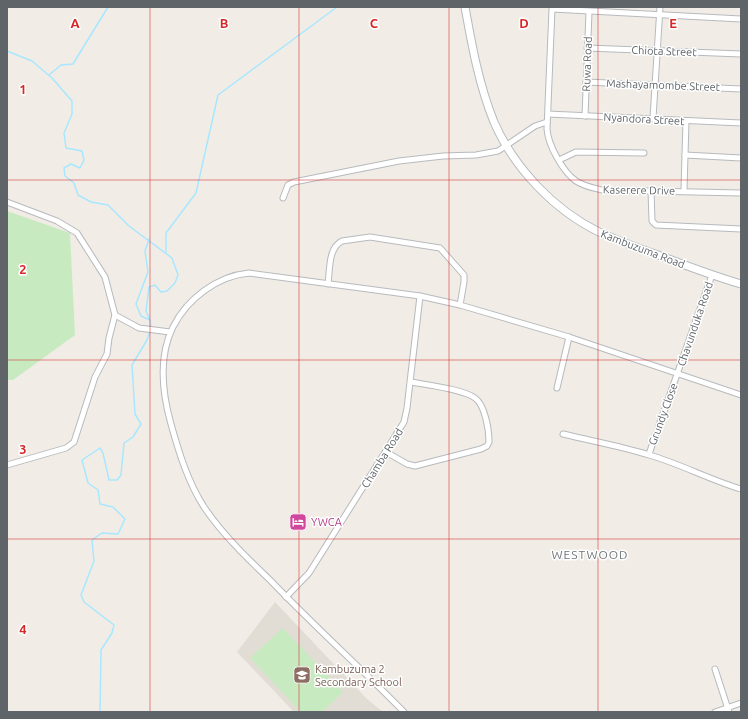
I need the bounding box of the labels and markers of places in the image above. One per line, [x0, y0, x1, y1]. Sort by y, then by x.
hotel icon: YWCA [288, 512, 308, 532]
place label: YWCA [311, 516, 343, 528]
place label: Kambuzuma 2 Secondary School [315, 663, 402, 688]
school or university icon: Kambuzuma 2 Secondary School [292, 665, 312, 685]

